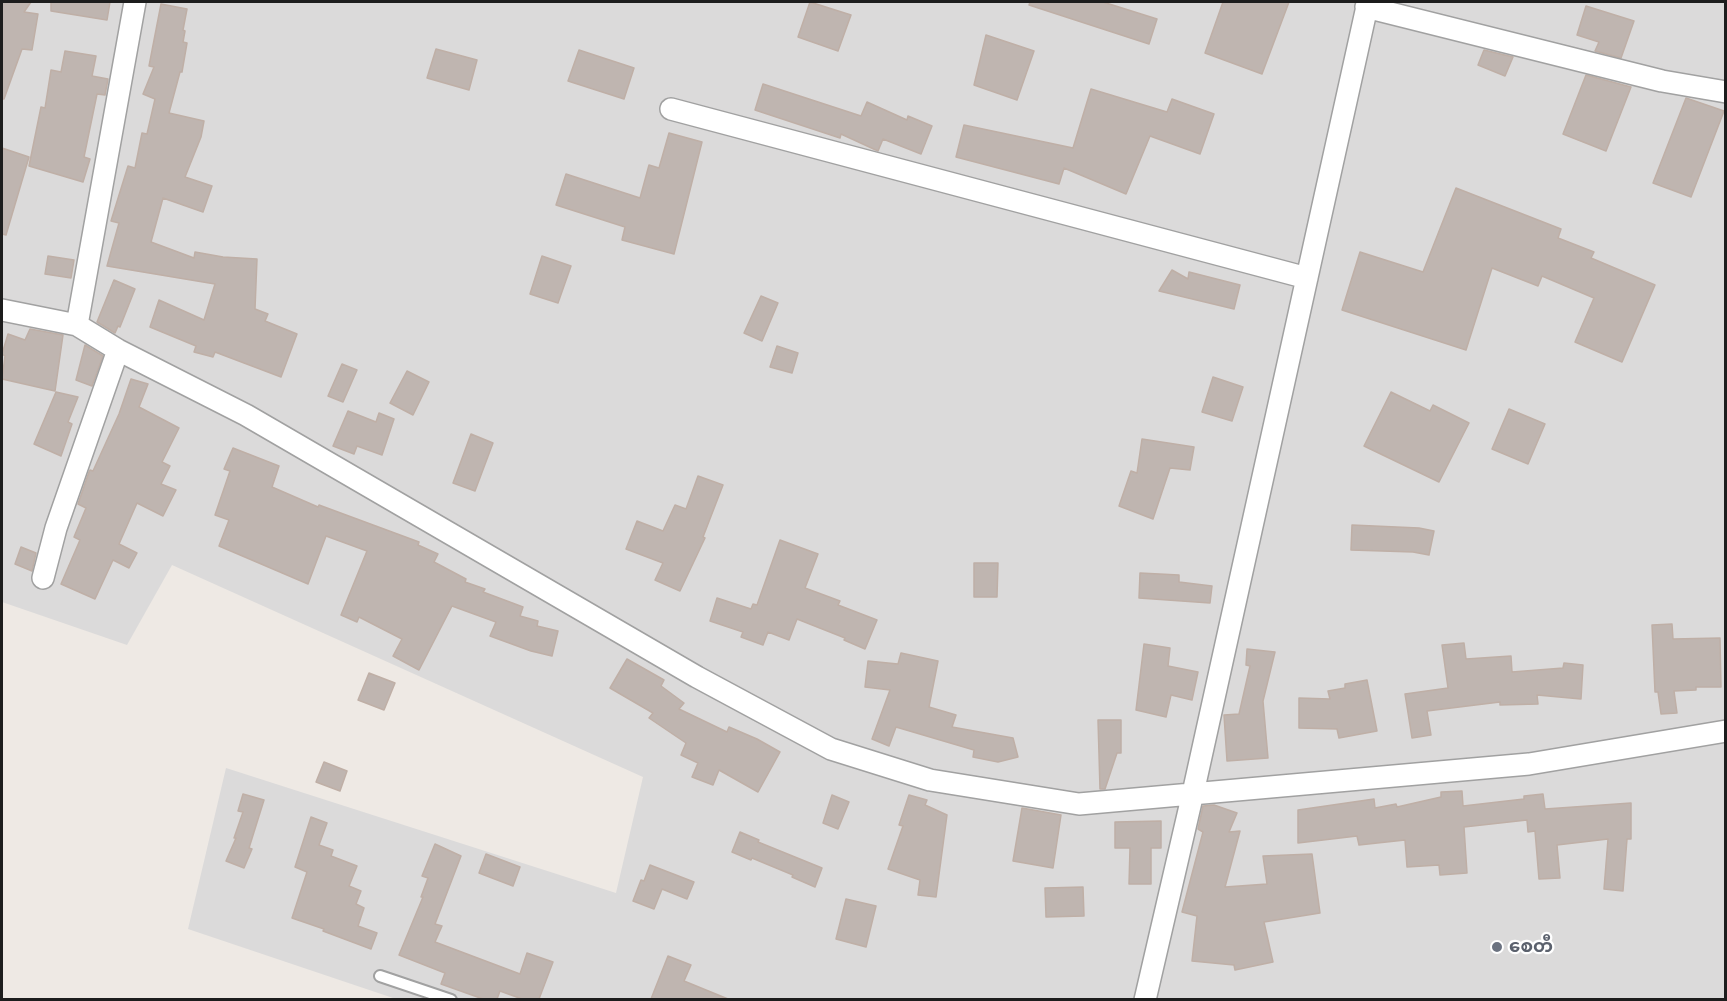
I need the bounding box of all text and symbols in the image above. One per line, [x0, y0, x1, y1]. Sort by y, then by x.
place label: စေတီ [1509, 936, 1553, 958]
marker: စေတီ [1490, 940, 1504, 954]

